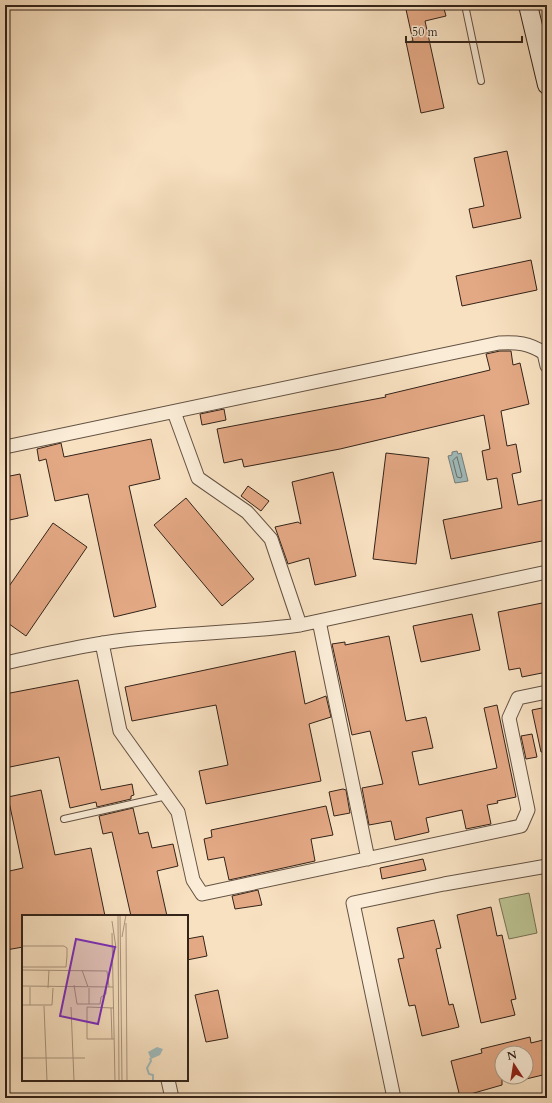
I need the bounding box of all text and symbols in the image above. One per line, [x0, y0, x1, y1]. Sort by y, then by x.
scale bar [406, 18, 522, 44]
text: 50 m [412, 24, 439, 40]
inset map [22, 915, 188, 1081]
north arrow [494, 1045, 534, 1085]
text: N [506, 1047, 519, 1064]

